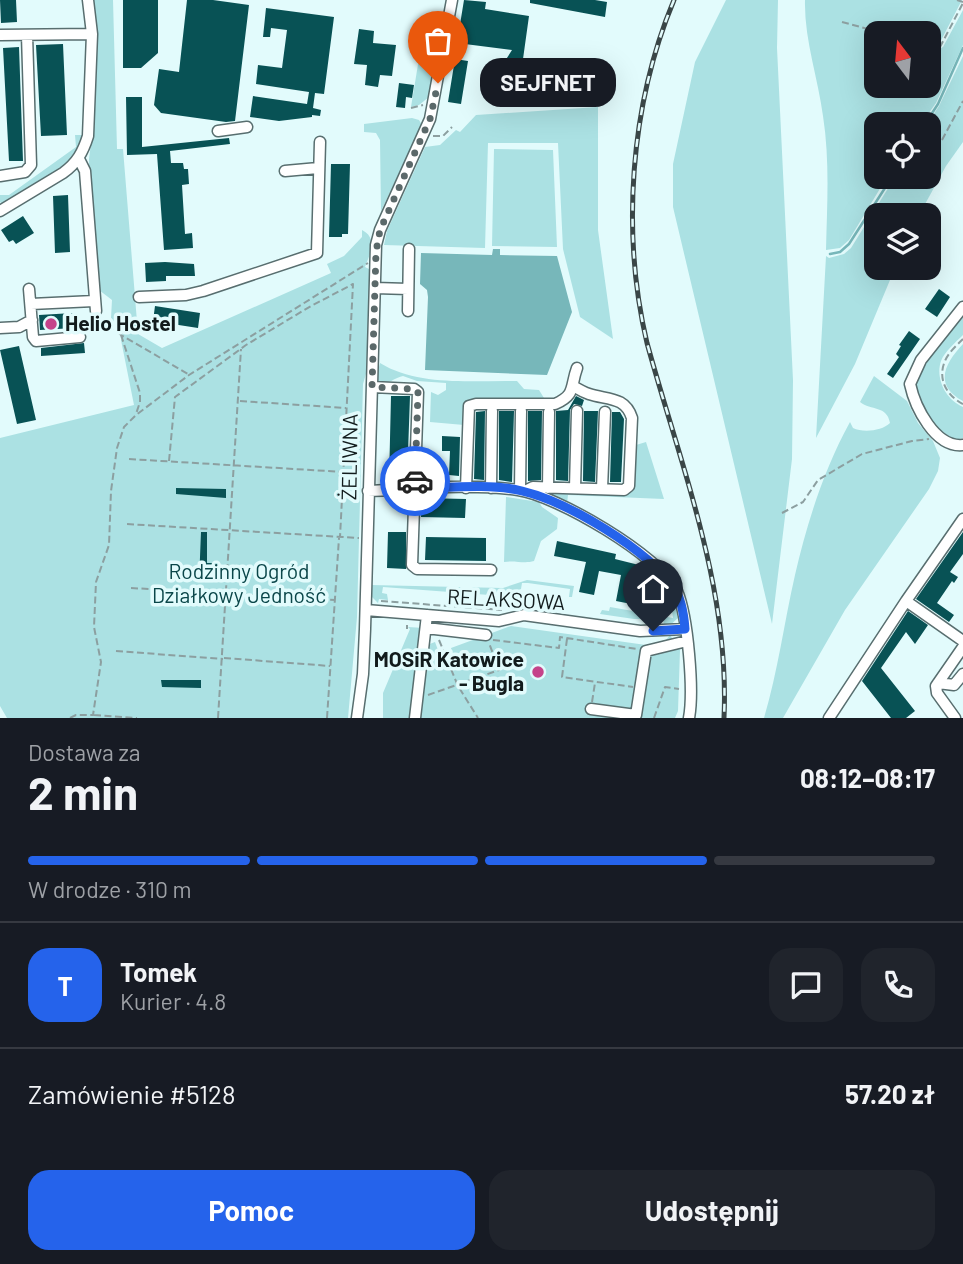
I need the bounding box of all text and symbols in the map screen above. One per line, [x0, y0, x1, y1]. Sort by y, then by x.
pin [408, 11, 468, 83]
north arrow [864, 21, 942, 98]
map controls [864, 21, 941, 280]
icon: bag [419, 22, 457, 60]
callout: SEJFNET [480, 58, 616, 108]
text: SEJFNET [500, 68, 596, 96]
button: locate [864, 112, 941, 189]
button: layers [864, 203, 941, 280]
place label: Helio Hostel [65, 310, 176, 335]
marker: Helio Hostel [43, 316, 59, 332]
street label: ŻELIWNA [335, 413, 362, 501]
courier [380, 446, 450, 516]
icon: car [396, 462, 434, 500]
park label: Rodzinny Ogród Działkowy Jedność [152, 558, 326, 607]
pin [623, 559, 683, 631]
icon: home [634, 570, 672, 608]
street label: RELAKSOWA [446, 583, 566, 614]
place label: MOSiR Katowice - Bugla [374, 646, 524, 695]
marker: MOSiR Katowice - Bugla [530, 664, 546, 680]
text: Dostawa za [28, 738, 140, 766]
text: 08:12–08:17 [800, 762, 935, 793]
text: 2 min [28, 764, 138, 819]
text: W drodze · 310 m [28, 875, 192, 903]
button: chat [769, 948, 843, 1022]
button: phone [861, 948, 935, 1022]
text: Tomek [120, 956, 197, 987]
text: T [57, 970, 73, 1001]
text: Kurier · 4.8 [120, 987, 226, 1015]
text: Zamówienie #5128 [28, 1078, 236, 1109]
text: 57.20 zł [845, 1078, 935, 1109]
button: Pomoc [28, 1170, 475, 1250]
button: Udostępnij [489, 1170, 935, 1250]

